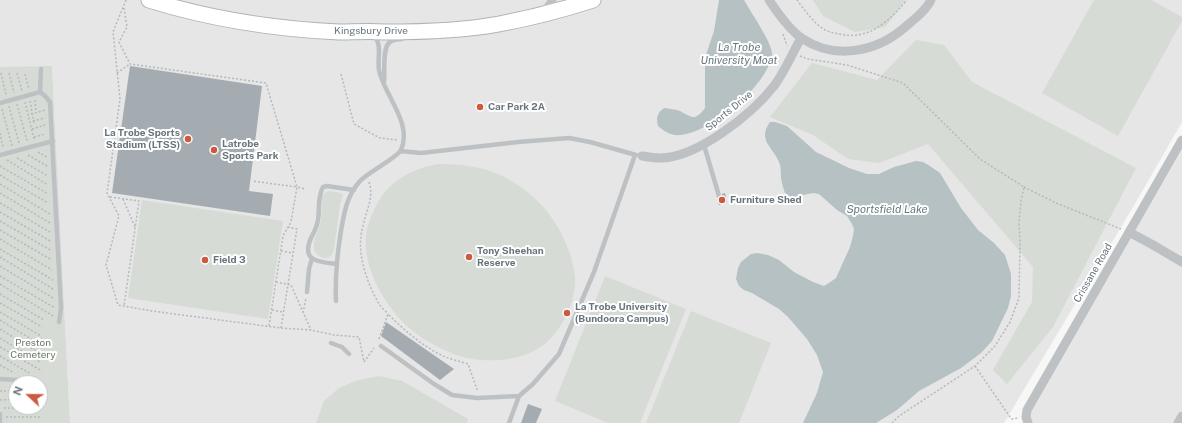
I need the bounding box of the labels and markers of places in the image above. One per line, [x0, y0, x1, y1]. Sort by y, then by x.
place label: Car Park 2A [488, 101, 545, 113]
marker: Car Park 2A [475, 102, 485, 112]
place label: La Trobe Sports Stadium (LTSS) [104, 127, 180, 150]
marker: La Trobe Sports Stadium (LTSS) [183, 134, 193, 144]
place label: Latrobe Sports Park [222, 138, 278, 162]
marker: Latrobe Sports Park [209, 145, 219, 155]
place label: Furniture Shed [730, 194, 802, 206]
marker: Furniture Shed [717, 195, 727, 205]
place label: Tony Sheehan Reserve [477, 245, 544, 268]
marker: Tony Sheehan Reserve [464, 252, 474, 262]
place label: Field 3 [213, 254, 246, 266]
marker: Field 3 [200, 255, 210, 265]
place label: La Trobe University (Bundoora Campus) [575, 301, 669, 324]
marker: La Trobe University (Bundoora Campus) [562, 308, 572, 318]

